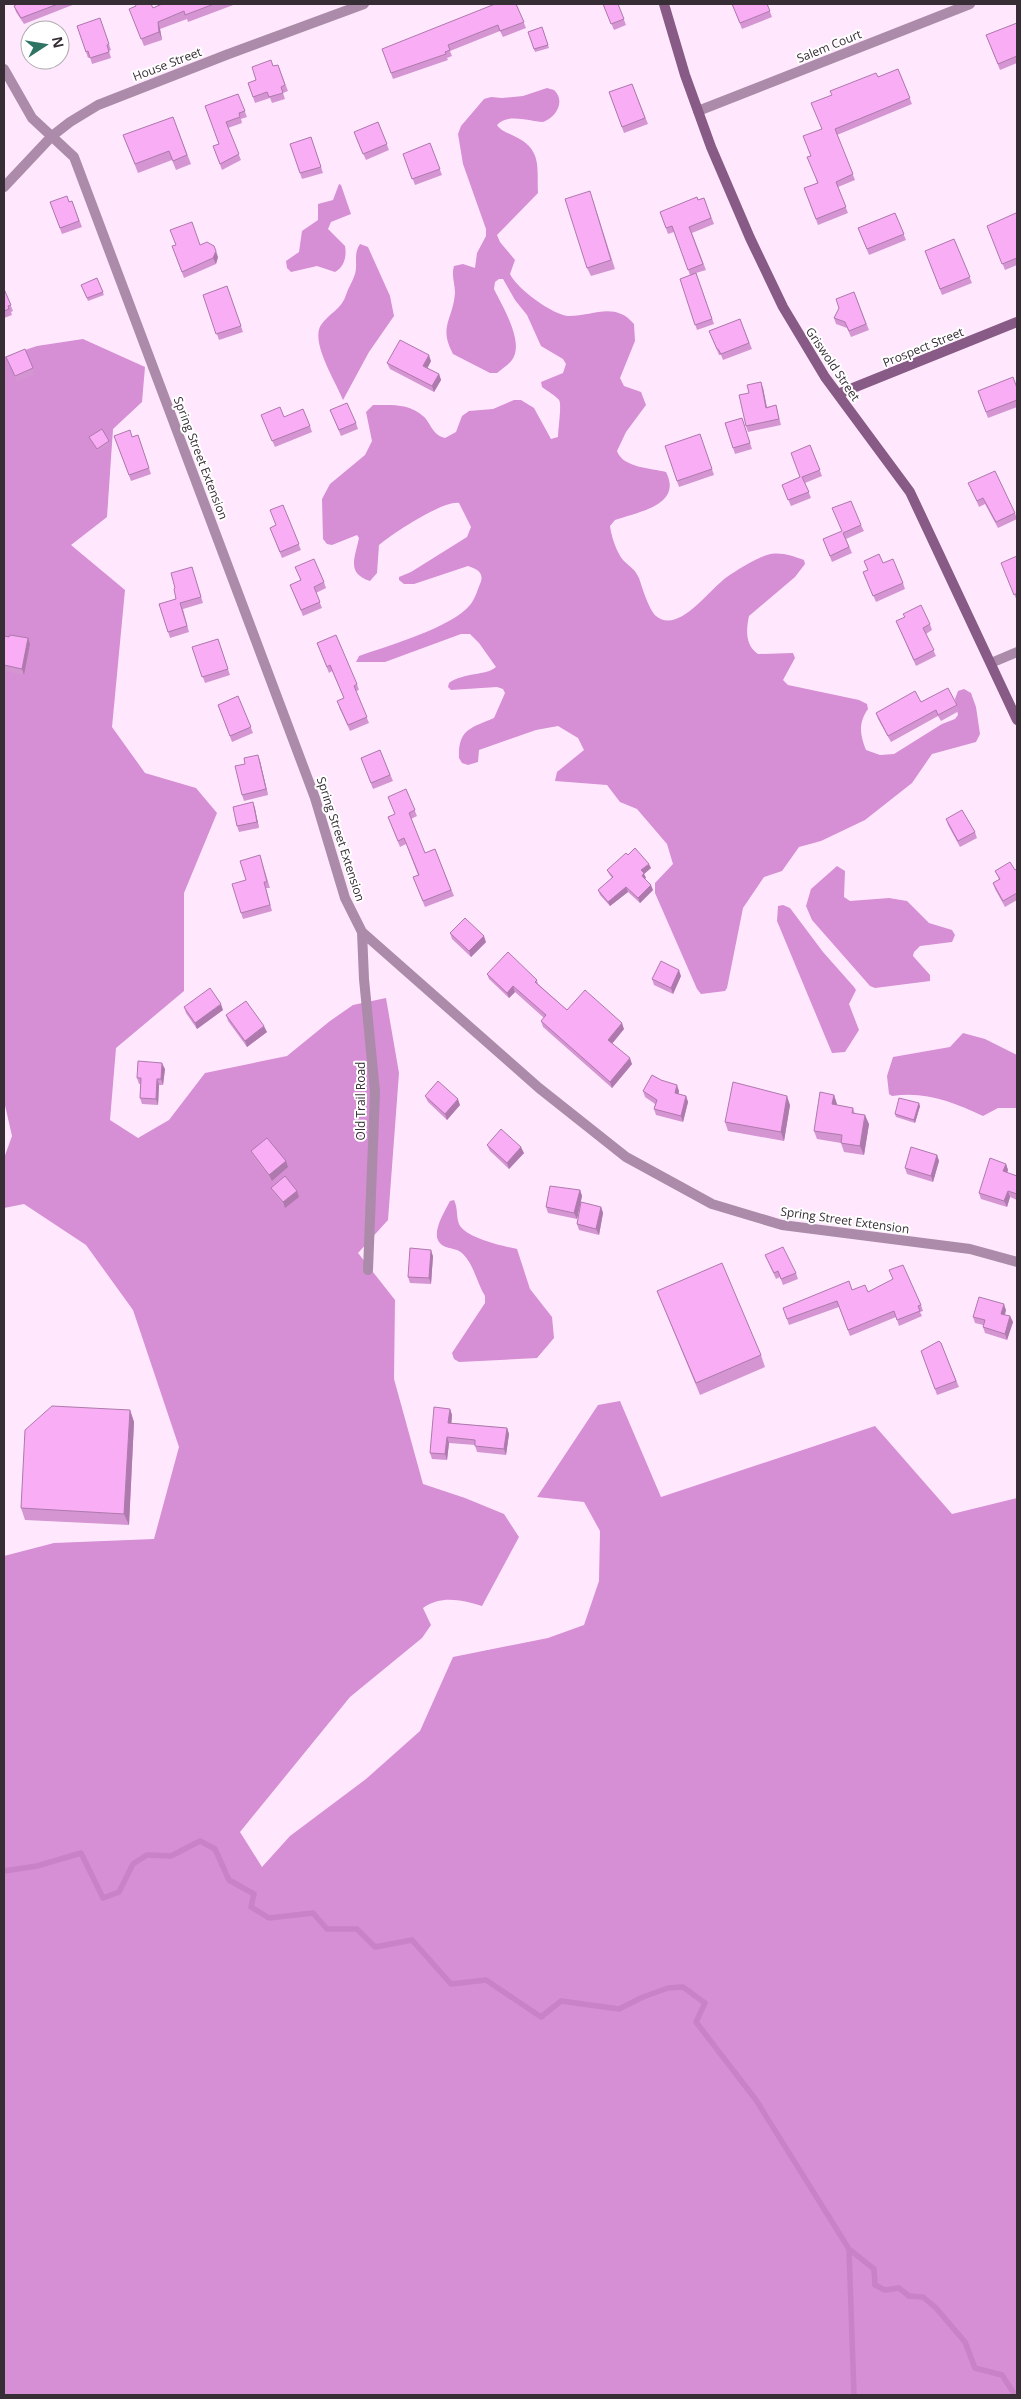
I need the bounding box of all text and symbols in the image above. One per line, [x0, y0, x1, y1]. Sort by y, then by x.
north arrow [20, 20, 70, 70]
street label: Salem Court [794, 25, 864, 67]
text: N [48, 35, 69, 50]
street label: House Street [130, 43, 204, 85]
street label: Prospect Street [880, 323, 966, 371]
street label: Griswold Street [802, 324, 864, 404]
street label: Spring Street Extension [170, 394, 232, 522]
street label: Spring Street Extension [313, 774, 369, 904]
street label: Old Trail Road [352, 1062, 369, 1140]
street label: Spring Street Extension [779, 1203, 911, 1237]

